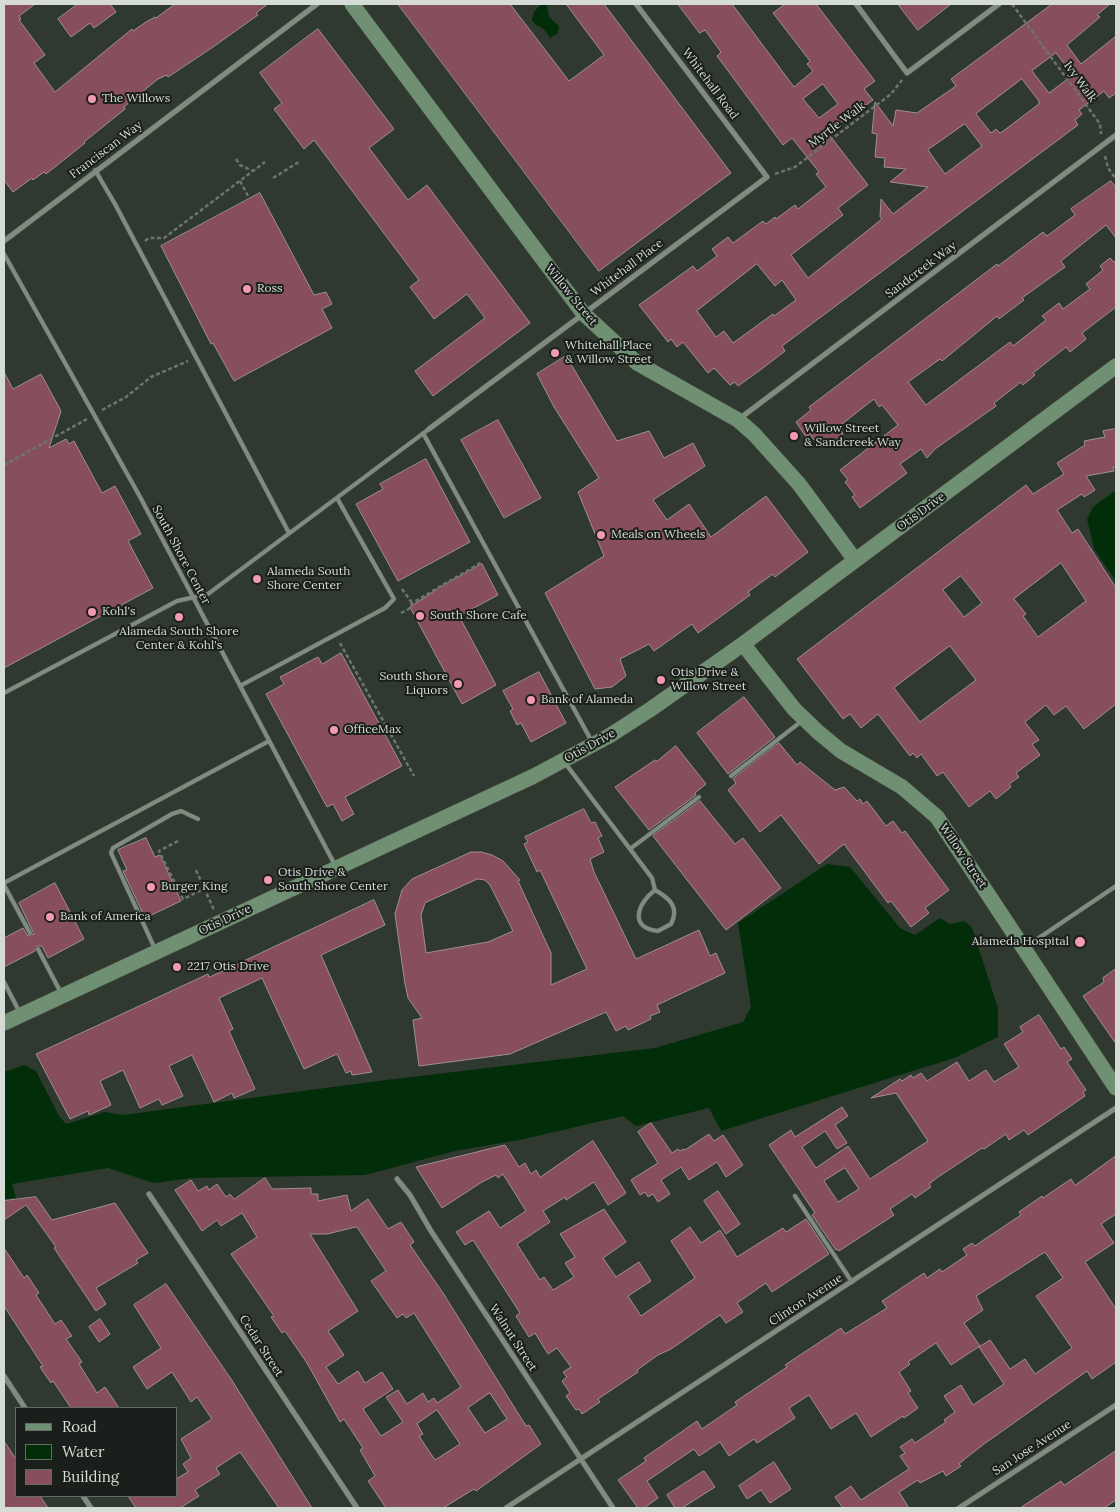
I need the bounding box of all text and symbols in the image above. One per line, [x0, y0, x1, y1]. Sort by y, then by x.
street label: Whitehall Road [679, 46, 741, 122]
street label: Ivy Walk [1060, 59, 1100, 105]
place label: The Willows [102, 92, 170, 106]
marker: The Willows [86, 93, 98, 105]
street label: Myrtle Walk [806, 99, 868, 151]
street label: Franciscan Way [67, 118, 145, 182]
street label: Whitehall Place [588, 236, 666, 300]
street label: Sandcreek Way [883, 239, 959, 301]
street label: Willow Street [542, 261, 600, 329]
place label: Ross [257, 282, 283, 296]
marker: Ross [241, 283, 253, 295]
place label: Whitehall Place & Willow Street [565, 339, 652, 367]
marker: Whitehall Place & Willow Street [549, 347, 561, 359]
place label: Willow Street & Sandcreek Way [804, 422, 901, 450]
marker: Willow Street & Sandcreek Way [788, 430, 800, 442]
street label: Otis Drive [894, 490, 948, 534]
street label: South Shore Center [149, 503, 213, 607]
place label: Meals on Wheels [611, 528, 705, 542]
marker: Meals on Wheels [595, 529, 607, 541]
place label: Alameda South Shore Center [267, 565, 350, 593]
marker: Alameda South Shore Center [251, 573, 263, 585]
place label: Kohl's [102, 605, 136, 619]
marker: Kohl's [86, 606, 98, 618]
place label: South Shore Cafe [430, 609, 527, 623]
marker: South Shore Cafe [414, 610, 426, 622]
marker: Alameda South Shore Center & Kohl's [173, 611, 185, 623]
place label: Alameda South Shore Center & Kohl's [119, 625, 239, 653]
place label: Otis Drive & Willow Street [671, 666, 746, 694]
place label: South Shore Liquors [379, 670, 448, 698]
marker: Otis Drive & Willow Street [655, 674, 667, 686]
marker: South Shore Liquors [452, 678, 464, 690]
place label: Bank of Alameda [541, 693, 633, 707]
marker: Bank of Alameda [525, 694, 537, 706]
place label: OfficeMax [344, 723, 401, 737]
marker: OfficeMax [328, 724, 340, 736]
street label: Otis Drive [562, 726, 618, 766]
street label: Willow Street [936, 821, 990, 891]
place label: Otis Drive & South Shore Center [278, 866, 388, 894]
marker: Otis Drive & South Shore Center [262, 874, 274, 886]
place label: Burger King [161, 880, 228, 894]
marker: Burger King [145, 881, 157, 893]
street label: Otis Drive [196, 902, 254, 938]
place label: Bank of America [60, 910, 151, 924]
marker: Bank of America [44, 911, 56, 923]
place label: Alameda Hospital [972, 935, 1069, 949]
marker: Alameda Hospital [1073, 935, 1087, 949]
place label: 2217 Otis Drive [187, 960, 269, 974]
marker: 2217 Otis Drive [171, 961, 183, 973]
street label: Clinton Avenue [766, 1271, 846, 1329]
street label: Walnut Street [486, 1302, 540, 1374]
street label: Cedar Street [236, 1312, 286, 1380]
legend [15, 1407, 178, 1497]
text: Road [62, 1417, 97, 1436]
street label: San Jose Avenue [990, 1417, 1074, 1479]
text: Water [62, 1442, 104, 1461]
text: Building [62, 1467, 119, 1486]

